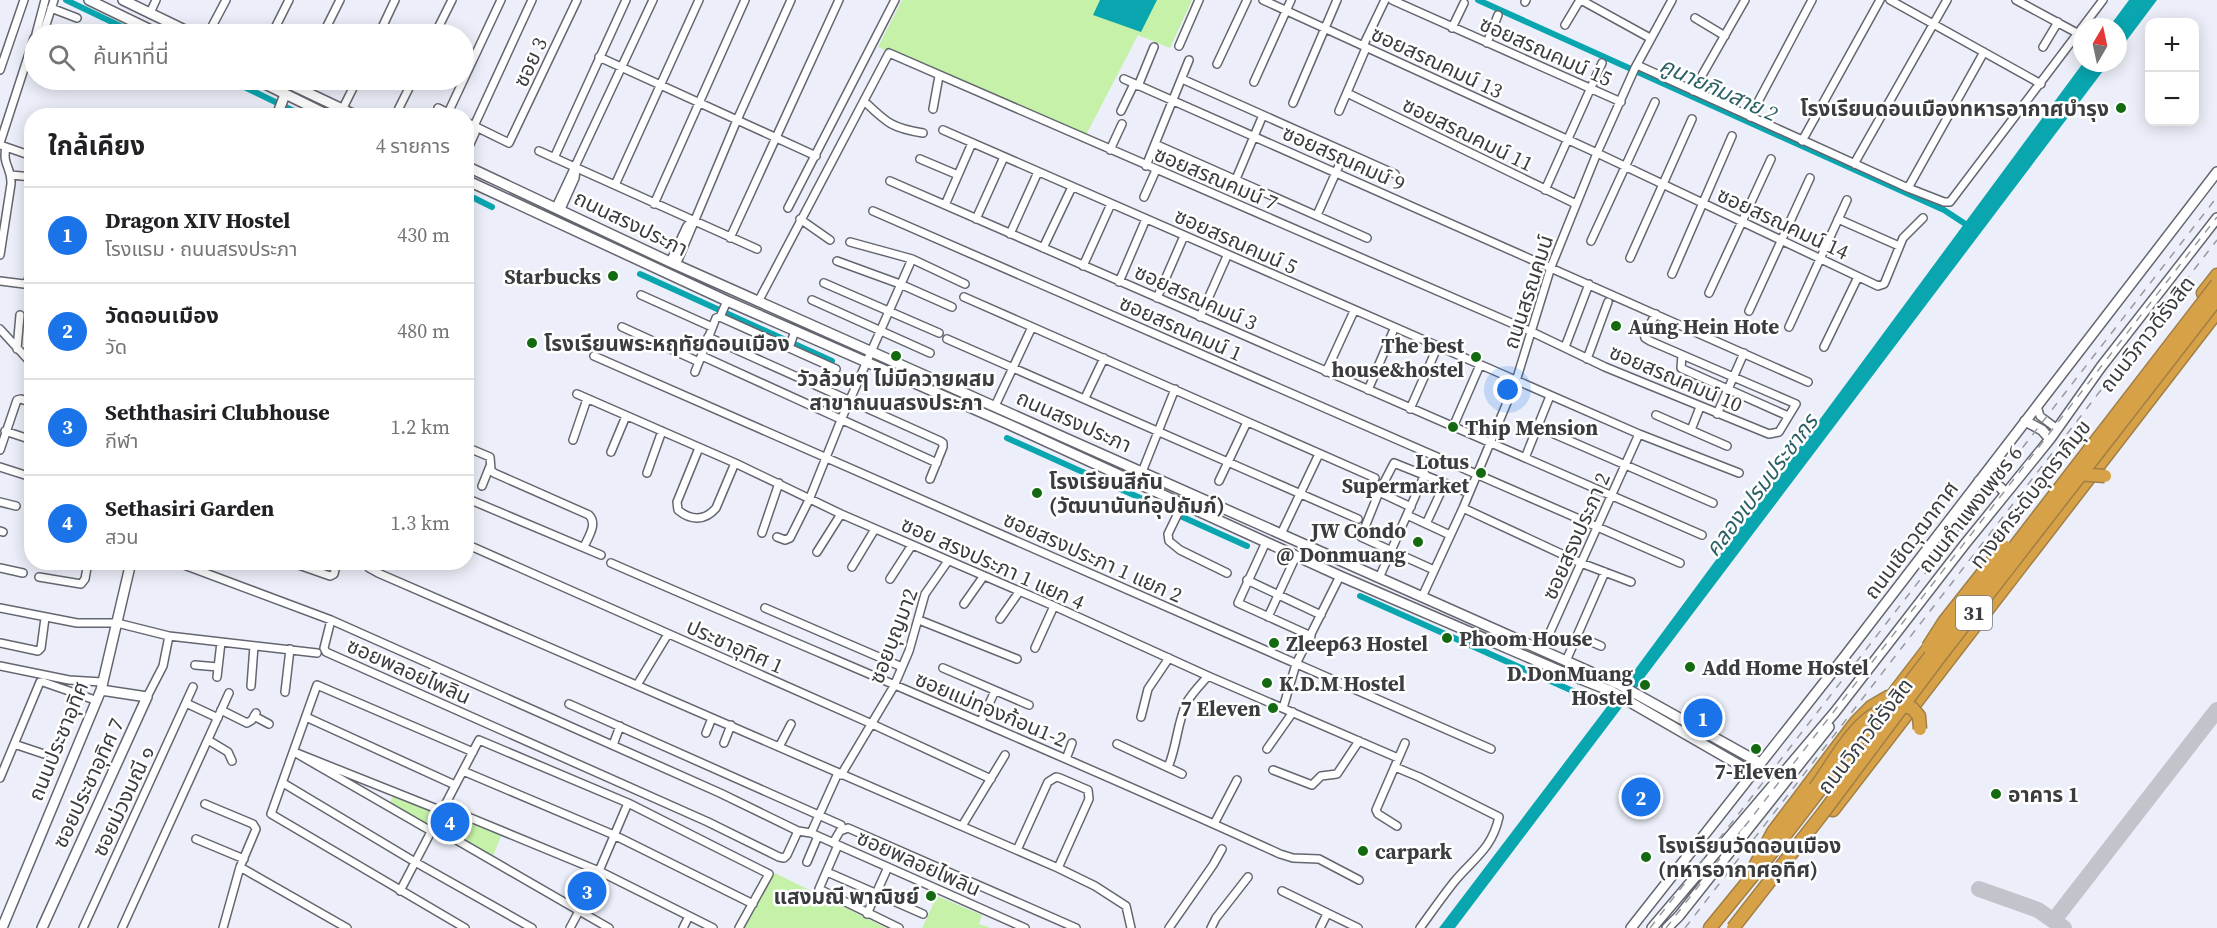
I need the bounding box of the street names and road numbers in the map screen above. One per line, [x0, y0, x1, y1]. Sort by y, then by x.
street label: ซอยสรณคมน์ 15 [1475, 9, 1617, 93]
street label: ซอยสรณคมน์ 13 [1366, 19, 1508, 105]
street label: ซอย 3 [506, 32, 554, 92]
street label: ซอยสรณคมน์ 11 [1398, 90, 1538, 178]
street label: ซอยสรณคมน์ 9 [1278, 118, 1410, 198]
street label: ซอยสรณคมน์ 7 [1150, 139, 1282, 217]
street label: ซอยสรณคมน์ 14 [1712, 180, 1854, 266]
street label: ถนนสรงประภา [569, 183, 693, 263]
street label: ซอยสรณคมน์ 5 [1170, 201, 1302, 281]
street label: ถนนสรณคมน์ [1496, 231, 1560, 353]
street label: ซอยสรณคมน์ 3 [1130, 257, 1262, 337]
street label: ถนนวิภาวดีรังสิต [2092, 270, 2202, 398]
street label: ซอยสรณคมน์ 1 [1115, 288, 1247, 368]
street label: ซอยสรณคมน์ 10 [1605, 337, 1747, 419]
street label: ถนนสรงประภา [1012, 383, 1136, 459]
street label: ทางยกระดับอุตราภิมุข [1963, 413, 2097, 575]
street label: ถนนกำแพงเพชร 6 [1911, 439, 2029, 579]
street label: ซอยสรงประภา 2 [1535, 468, 1617, 604]
street label: ถนนเชิดวุฒากาศ [1857, 475, 1965, 605]
street label: ซอยสรงประภา 1 แยก 2 [999, 504, 1187, 610]
street label: ซอย สรงประภา 1 แยก 4 [897, 509, 1090, 617]
street label: ซอยบุญมา2 [862, 584, 924, 688]
road number: 31 [1956, 596, 1992, 630]
street label: ประชาอุทิศ 1 [682, 612, 788, 680]
street label: ซอยพลอยไพลิน [342, 631, 476, 711]
street label: ซอยแม่ทองก้อน1-2 [911, 664, 1071, 754]
street label: ถนนวิภาวดีรังสิต [1810, 672, 1920, 800]
street label: ถนนประชาอุทิศ [21, 677, 95, 805]
street label: ซอยประชาอุทิศ 7 [45, 714, 131, 852]
street label: ซอยม่วงมณี ๑ [85, 741, 161, 861]
street label: ซอยพลอยไพลิน [852, 823, 986, 903]

